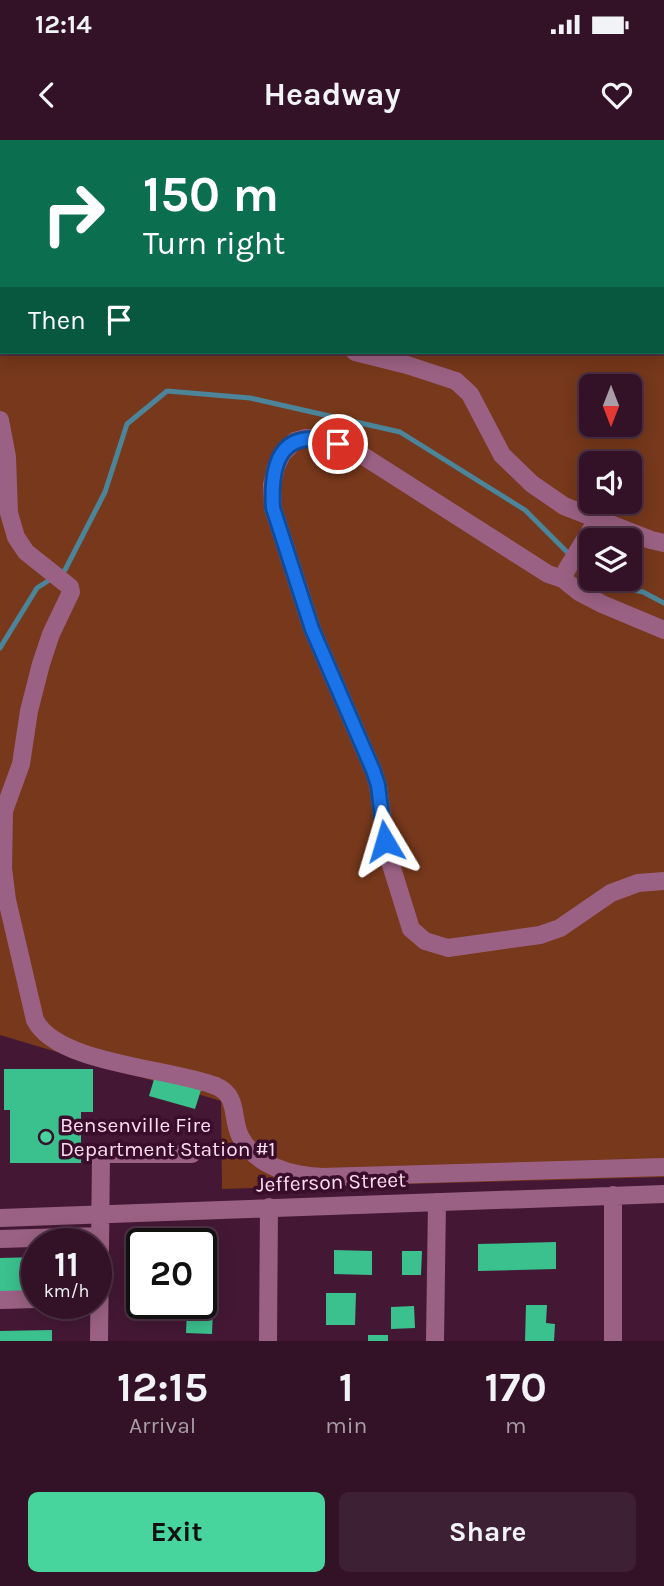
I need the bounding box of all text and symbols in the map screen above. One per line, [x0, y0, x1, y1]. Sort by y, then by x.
text: 12:14 [35, 9, 92, 40]
icon: back [28, 76, 66, 114]
text: Headway [264, 76, 401, 113]
icon: heart [598, 76, 636, 114]
text: 150 m [143, 166, 279, 223]
icon: right [28, 168, 119, 259]
text: Turn right [143, 225, 285, 262]
icon: arrive [100, 301, 138, 339]
text: Then [28, 305, 86, 336]
north arrow [579, 374, 642, 438]
map controls [579, 374, 642, 591]
pin [308, 414, 368, 474]
icon: arrive [319, 425, 357, 463]
button: sound [579, 451, 642, 514]
button: layers [579, 528, 642, 591]
position arrow [348, 804, 422, 878]
place label: Bensenville Fire Department Station #1 [60, 1113, 275, 1161]
marker: Bensenville Fire Department Station #1 [38, 1129, 54, 1145]
street label: Jefferson Street [256, 1167, 406, 1197]
speed limit sign: 20 [126, 1228, 217, 1319]
text: 11 [54, 1244, 79, 1285]
text: km/h [44, 1280, 89, 1302]
text: 12:15 [117, 1362, 208, 1412]
text: 1 [339, 1362, 354, 1412]
text: 170 [484, 1362, 547, 1412]
text: Arrival [129, 1412, 196, 1439]
text: min [325, 1412, 367, 1439]
text: m [505, 1412, 526, 1439]
button: Exit [28, 1492, 325, 1572]
button: Share [339, 1492, 636, 1572]

